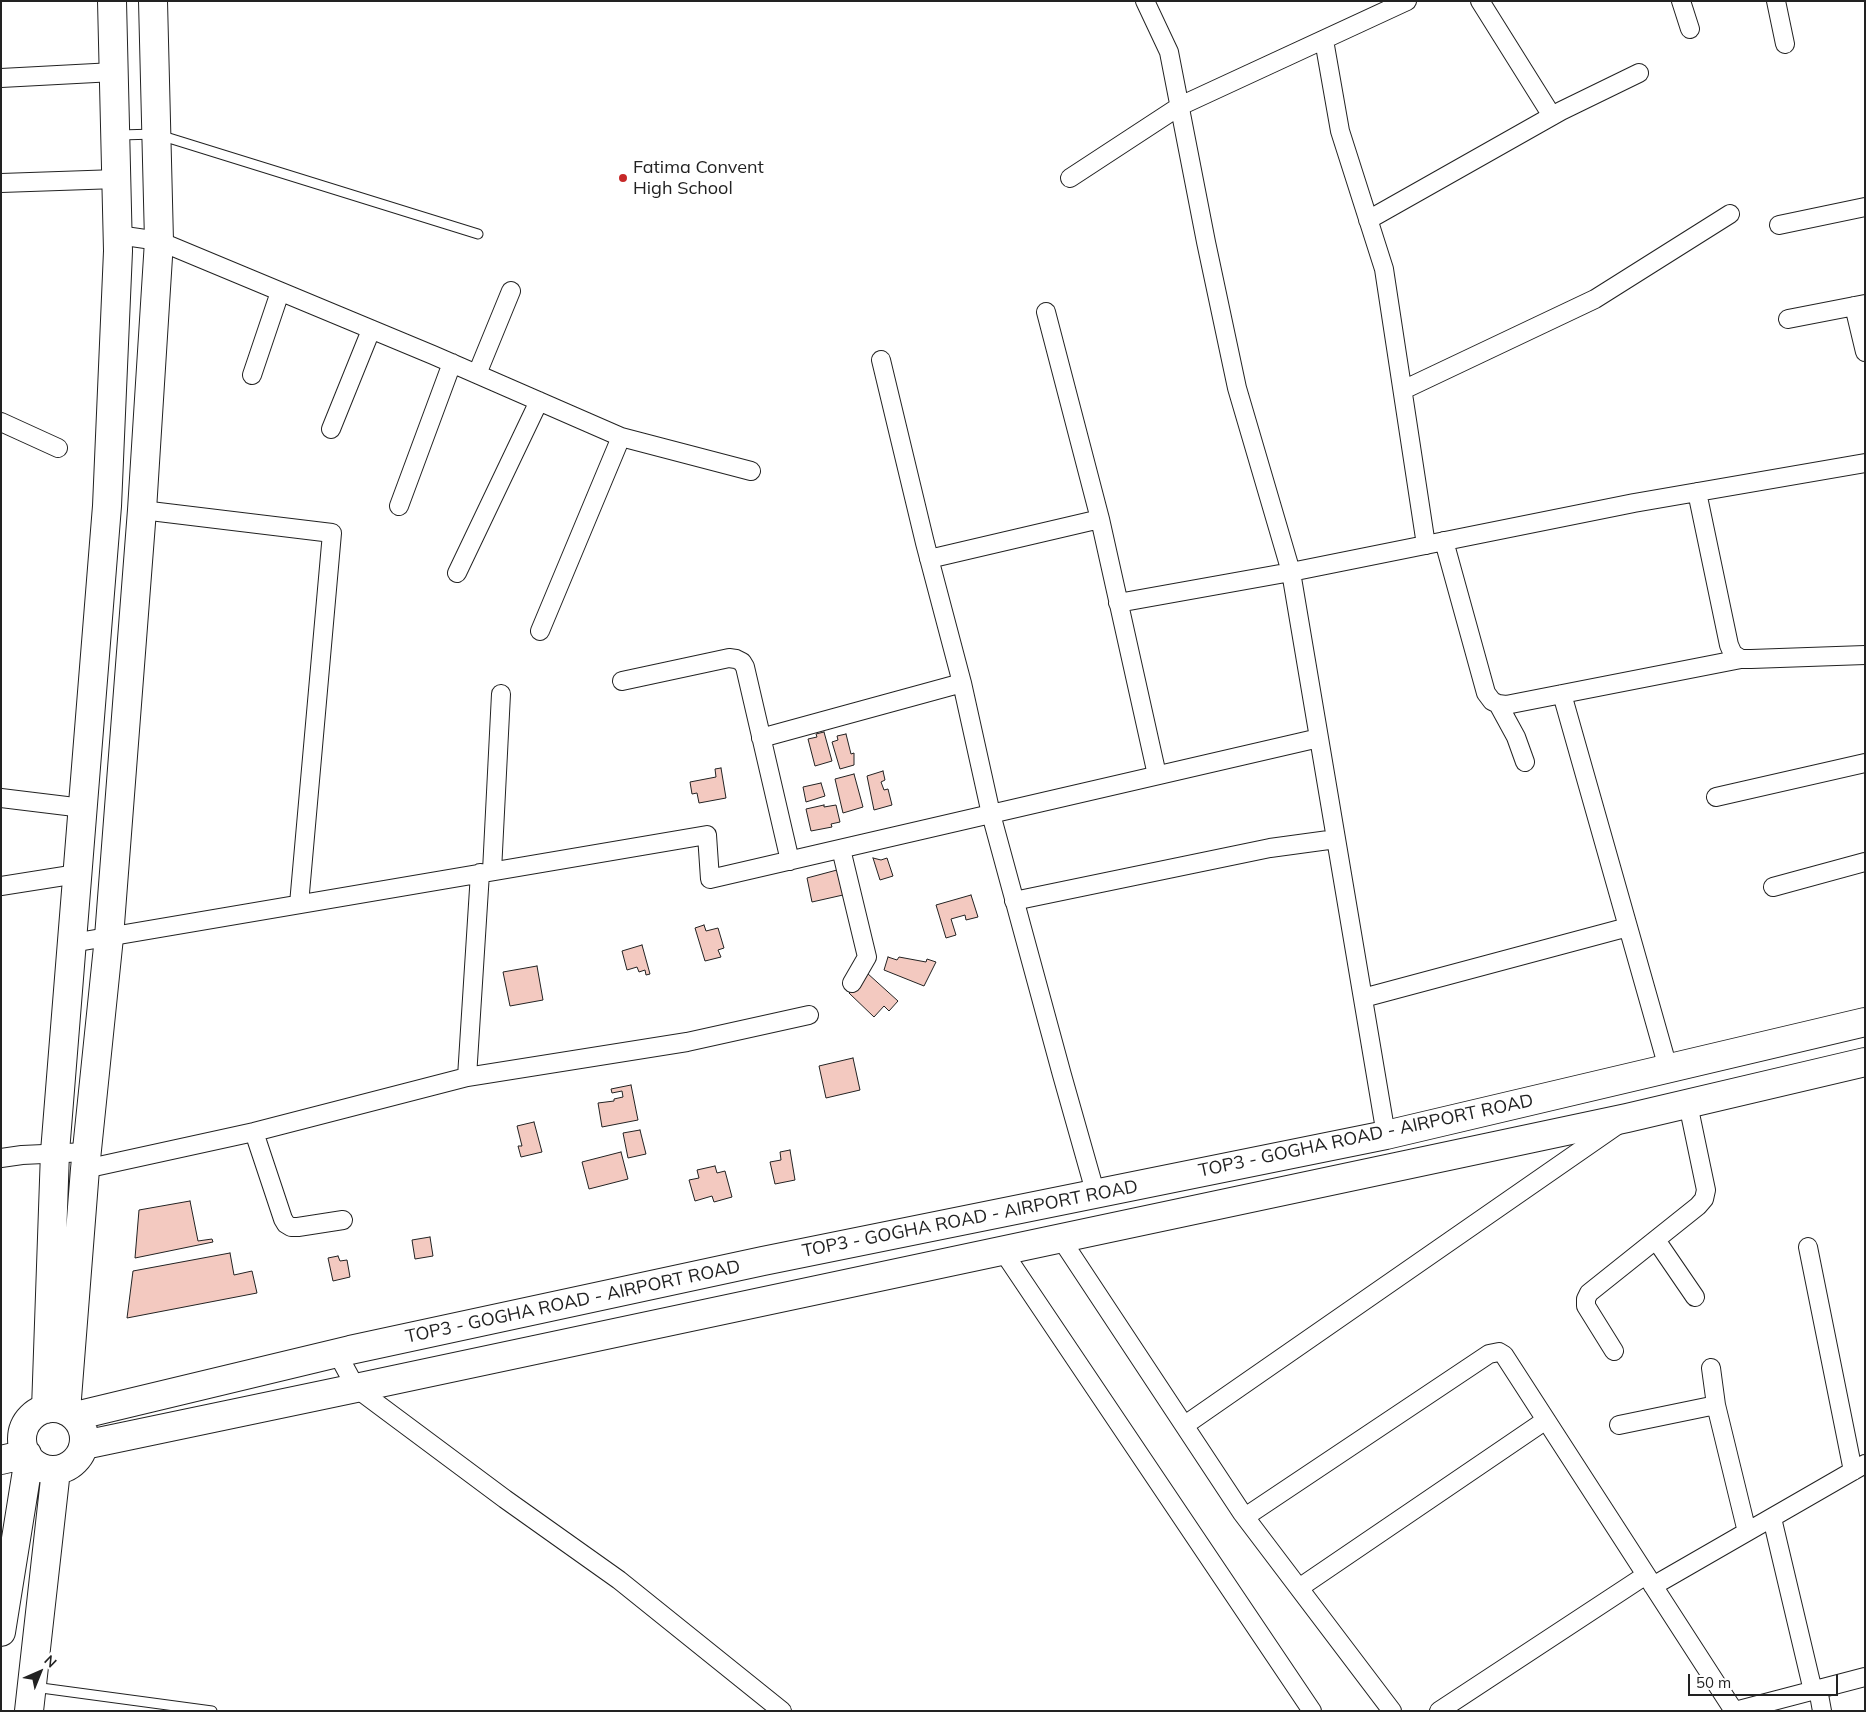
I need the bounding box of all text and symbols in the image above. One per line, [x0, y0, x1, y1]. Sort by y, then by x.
place label: Fatima Convent High School [633, 157, 764, 200]
marker: Fatima Convent High School [617, 172, 629, 184]
street label: TOP3 - GOGHA ROAD - AIRPORT ROAD [1197, 1090, 1535, 1182]
street label: TOP3 - GOGHA ROAD - AIRPORT ROAD [800, 1176, 1140, 1262]
street label: TOP3 - GOGHA ROAD - AIRPORT ROAD [404, 1256, 742, 1348]
north arrow [15, 1647, 65, 1697]
text: N [40, 1651, 60, 1671]
scale bar [1691, 1664, 1841, 1696]
text: 50 m [1696, 1673, 1731, 1692]

